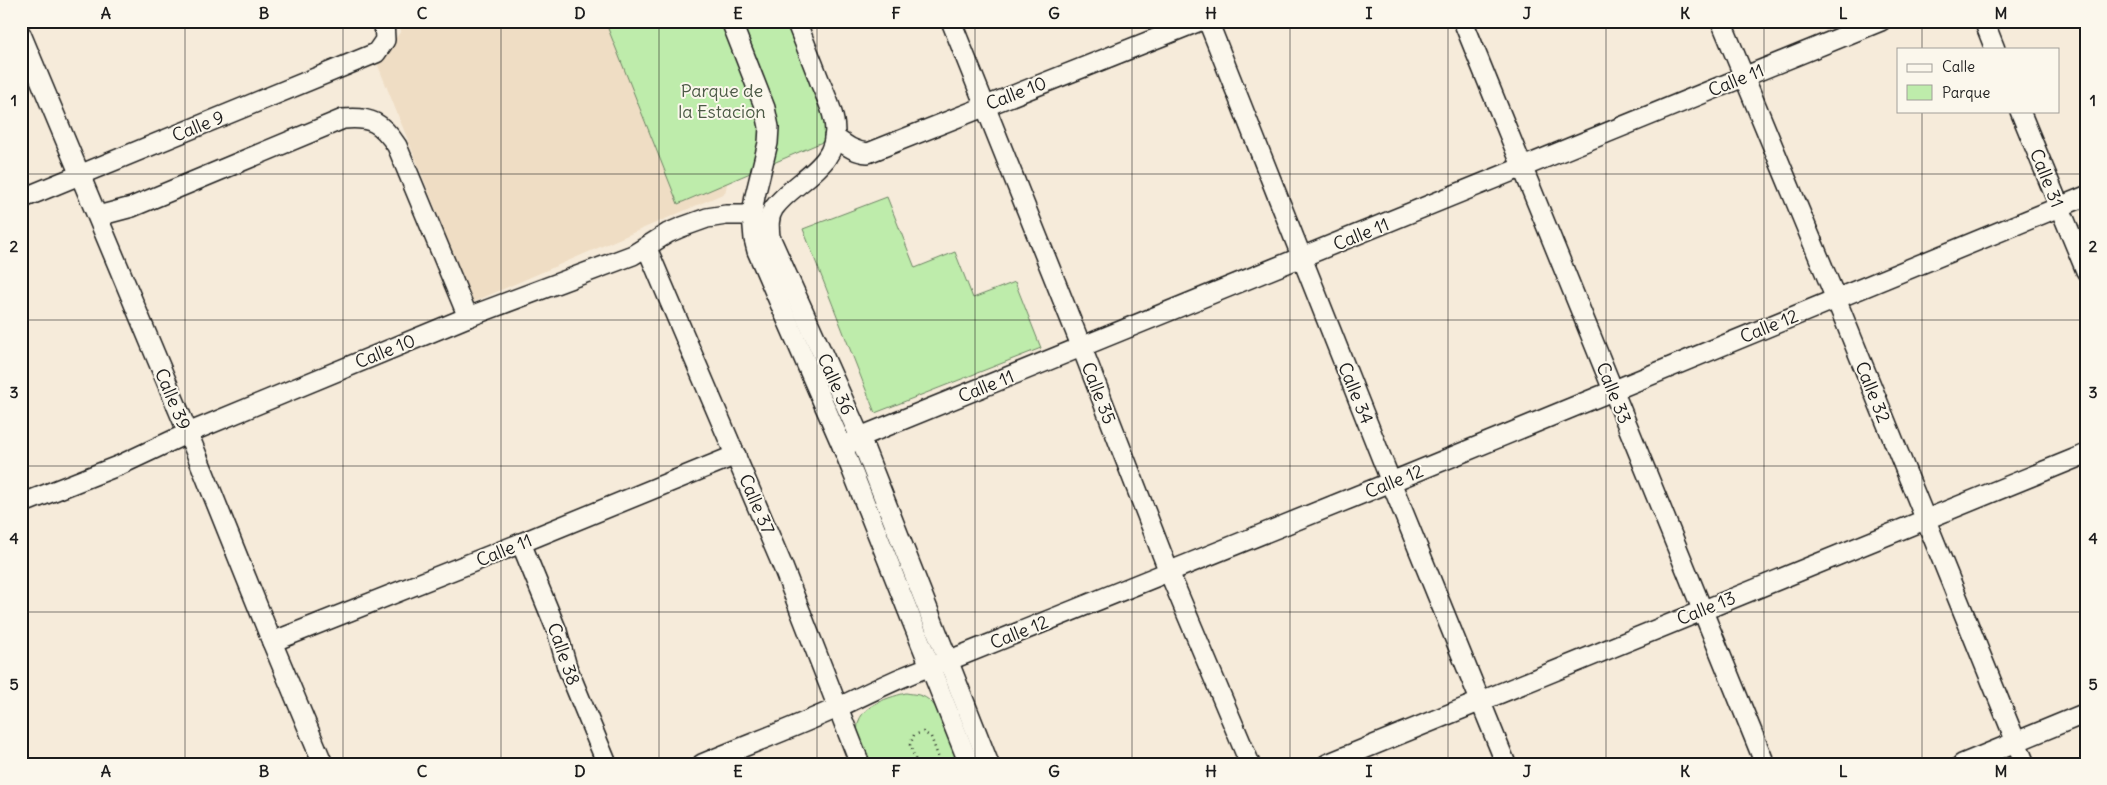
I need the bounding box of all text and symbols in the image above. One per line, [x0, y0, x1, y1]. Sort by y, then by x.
text: A [101, 3, 111, 23]
text: B [259, 3, 270, 23]
text: C [417, 3, 428, 23]
text: D [574, 3, 586, 23]
text: E [733, 3, 743, 23]
text: F [891, 3, 901, 23]
text: G [1048, 3, 1060, 23]
text: H [1205, 3, 1217, 23]
text: I [1366, 3, 1373, 23]
text: J [1523, 3, 1532, 23]
text: K [1680, 3, 1690, 23]
text: L [1839, 3, 1848, 23]
text: M [1995, 3, 2008, 23]
legend [1897, 48, 2060, 112]
text: Calle [1942, 57, 1975, 76]
street label: Calle 11 [1705, 58, 1767, 102]
street label: Calle 10 [982, 71, 1050, 115]
park label: Parque de la Estacion [678, 79, 766, 123]
text: Parque [1942, 83, 1990, 102]
text: 1 [11, 90, 17, 110]
text: 1 [2090, 90, 2096, 110]
street label: Calle 9 [168, 105, 228, 147]
street label: Calle 31 [2025, 145, 2069, 211]
street label: Calle 11 [1330, 212, 1392, 256]
text: 2 [10, 236, 19, 256]
text: 2 [2089, 236, 2098, 256]
street label: Calle 12 [1736, 304, 1802, 348]
street label: Calle 10 [351, 329, 419, 373]
street label: Calle 36 [812, 350, 860, 418]
street label: Calle 32 [1850, 358, 1896, 426]
street label: Calle 35 [1077, 359, 1121, 427]
street label: Calle 34 [1333, 359, 1379, 427]
street label: Calle 33 [1591, 359, 1637, 427]
street label: Calle 11 [955, 364, 1017, 408]
street label: Calle 39 [150, 365, 196, 433]
text: 3 [9, 382, 19, 402]
text: 3 [2088, 382, 2098, 402]
street label: Calle 12 [1361, 459, 1427, 503]
street label: Calle 37 [734, 470, 780, 538]
text: 4 [9, 528, 19, 548]
street label: Calle 11 [473, 528, 535, 572]
text: 4 [2088, 528, 2098, 548]
street label: Calle 13 [1673, 586, 1739, 630]
street label: Calle 12 [986, 610, 1052, 654]
street label: Calle 38 [543, 620, 585, 688]
text: 5 [9, 674, 19, 694]
text: 5 [2088, 674, 2098, 694]
text: A [101, 761, 111, 781]
text: B [259, 761, 270, 781]
text: C [417, 761, 428, 781]
text: D [574, 761, 586, 781]
text: E [733, 761, 743, 781]
text: F [891, 761, 901, 781]
text: G [1048, 761, 1060, 781]
text: H [1205, 761, 1217, 781]
text: I [1366, 761, 1373, 781]
text: J [1523, 761, 1532, 781]
text: K [1680, 761, 1690, 781]
text: L [1839, 761, 1848, 781]
text: M [1995, 761, 2008, 781]

